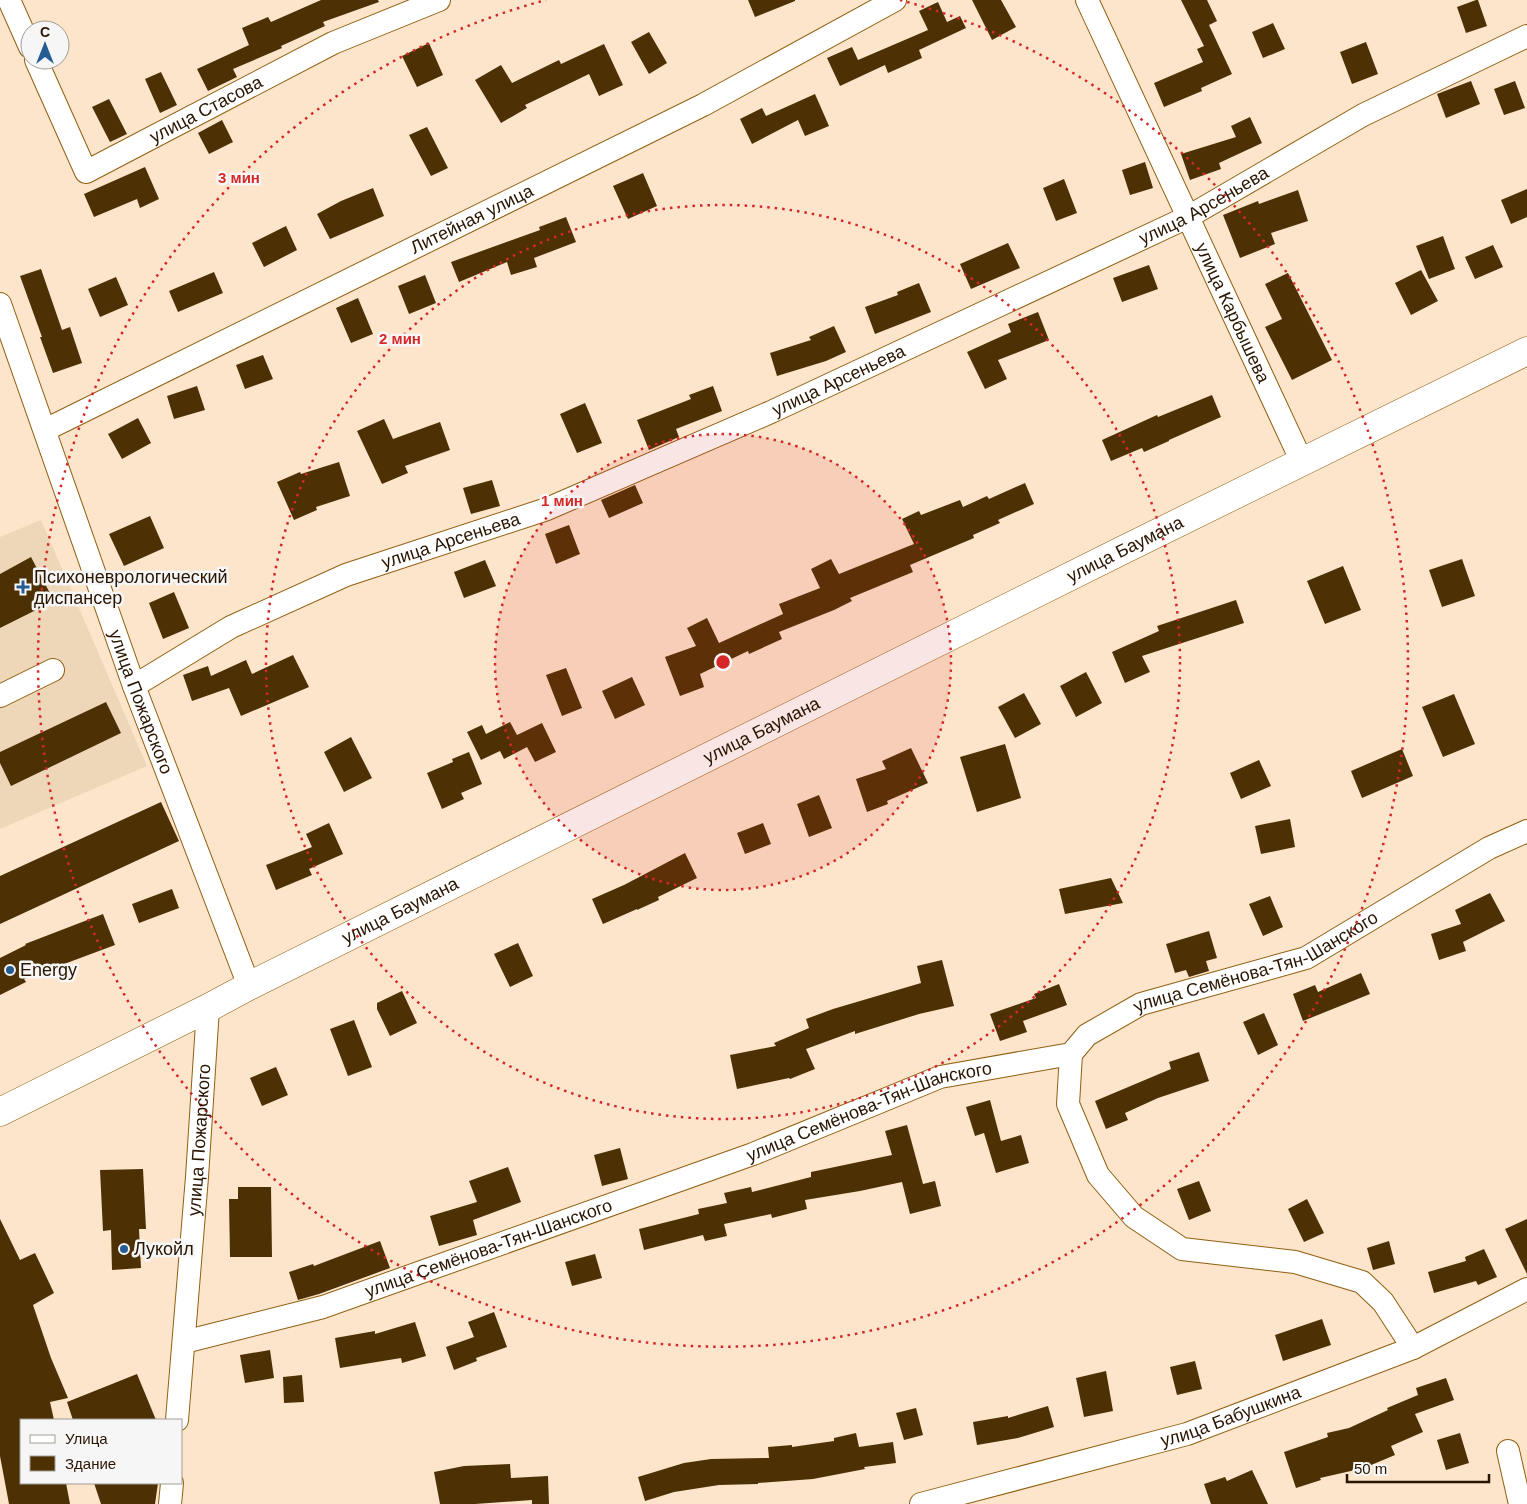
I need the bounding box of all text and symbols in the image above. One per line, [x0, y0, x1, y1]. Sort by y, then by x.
north arrow [20, 20, 70, 70]
text: С [40, 24, 50, 40]
street label: улица Стасова [146, 71, 267, 147]
street label: улица Арсеньева [1136, 162, 1273, 248]
text: 3 мин [218, 169, 260, 186]
street label: Литейная улица [407, 180, 537, 258]
street label: улица Карбышева [1191, 240, 1274, 387]
text: 2 мин [379, 330, 421, 347]
street label: улица Арсеньева [769, 340, 909, 420]
text: 1 мин [541, 492, 583, 509]
street label: улица Арсеньева [379, 508, 523, 573]
street label: улица Баумана [1064, 511, 1187, 586]
place label: Психоневрологический диспансер [34, 567, 228, 608]
marker: Психоневрологический диспансер [16, 580, 30, 594]
street label: улица Пожарского [105, 627, 177, 777]
centre of rings [714, 653, 732, 671]
street label: улица Баумана [700, 692, 824, 768]
street label: улица Баумана [339, 873, 462, 948]
street label: улица Семёнова-Тян-Шанского [1130, 907, 1381, 1016]
place label: Energy [20, 960, 77, 980]
marker: Energy [4, 964, 16, 976]
street label: улица Семёнова-Тян-Шанского [744, 1058, 993, 1165]
street label: улица Пожарского [184, 1063, 214, 1217]
street label: улица Семёнова-Тян-Шанского [362, 1195, 615, 1301]
place label: Лукойл [134, 1239, 194, 1259]
marker: Лукойл [118, 1243, 130, 1255]
street label: улица Бабушкина [1158, 1381, 1304, 1451]
legend [20, 1419, 182, 1484]
text: Улица [65, 1430, 108, 1447]
scale bar [1347, 1452, 1490, 1484]
text: Здание [65, 1455, 116, 1472]
text: 50 m [1354, 1460, 1387, 1477]

